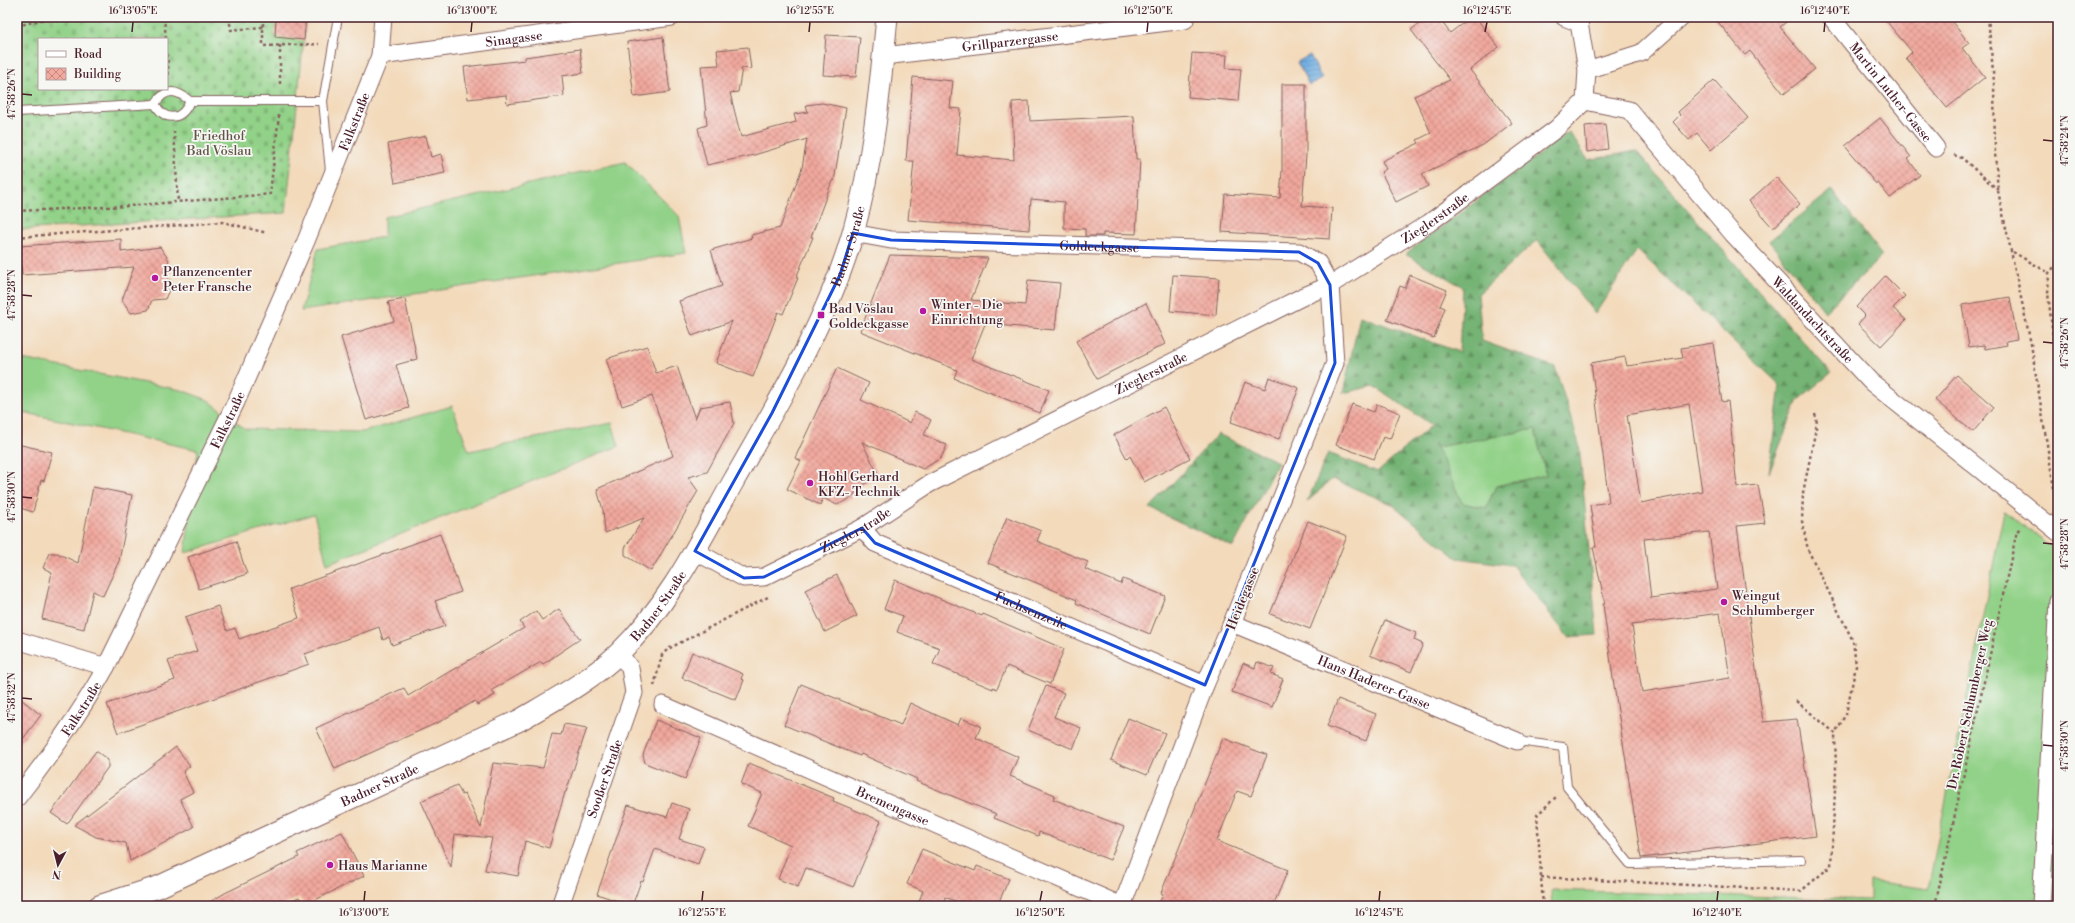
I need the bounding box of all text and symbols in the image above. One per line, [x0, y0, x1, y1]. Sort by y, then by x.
text: 16°13'05"E [109, 5, 157, 17]
text: 16°13'00"E [447, 5, 497, 17]
text: 16°12'55"E [786, 5, 834, 17]
text: 16°12'50"E [1123, 5, 1173, 17]
text: 16°12'45"E [1463, 5, 1511, 17]
text: 16°12'40"E [1800, 5, 1850, 17]
street label: Sinagasse [484, 27, 544, 51]
street label: Grillparzergasse [961, 28, 1060, 56]
legend [38, 38, 168, 90]
street label: Martin Luther-Gasse [1846, 40, 1935, 146]
text: Road [74, 47, 102, 62]
text: Building [73, 67, 122, 82]
text: 47°58'26"N [6, 68, 18, 120]
street label: Falkstraße [336, 90, 374, 154]
text: 47°58'24"N [2059, 115, 2071, 167]
park label: Friedhof Bad Vöslau [186, 128, 252, 159]
street label: Zieglerstraße [1399, 189, 1473, 247]
street label: Badner Straße [828, 204, 869, 290]
street label: Goldeckgasse [1059, 238, 1140, 256]
place label: Pflanzencenter Peter Fransche [163, 264, 253, 295]
text: 47°58'28"N [6, 269, 18, 321]
marker: Pflanzencenter Peter Fransche [150, 273, 160, 283]
street label: Waldandachtstraße [1767, 273, 1857, 367]
place label: Winter - Die Einrichtung [930, 297, 1003, 328]
place label: Bad Vöslau Goldeckgasse [828, 301, 909, 332]
marker: Winter - Die Einrichtung [918, 306, 928, 316]
marker: Bad Vöslau Goldeckgasse [816, 310, 826, 320]
text: 47°58'26"N [2059, 317, 2071, 369]
street label: Zieglerstraße [1113, 349, 1191, 398]
street label: Falkstraße [207, 388, 249, 451]
place label: Hohl Gerhard KFZ- Technik [818, 469, 901, 500]
text: 47°58'30"N [6, 471, 18, 523]
marker: Hohl Gerhard KFZ- Technik [805, 478, 815, 488]
street label: Zieglerstraße [818, 504, 895, 557]
text: 47°58'28"N [2059, 518, 2071, 570]
street label: Heidegasse [1223, 564, 1263, 632]
street label: Badner Straße [627, 568, 690, 646]
street label: Fuchsenzeile [992, 588, 1070, 634]
place label: Weingut Schlumberger [1731, 588, 1815, 619]
marker: Weingut Schlumberger [1719, 597, 1729, 607]
street label: Dr. Robert Schlumberger Weg [1944, 617, 1996, 791]
street label: Hans Haderer-Gasse [1315, 652, 1433, 713]
text: 47°58'32"N [6, 672, 18, 723]
street label: Falkstraße [58, 678, 105, 740]
text: 47°58'30"N [2059, 720, 2071, 772]
street label: Sooßer Straße [584, 737, 626, 820]
street label: Badner Straße [338, 761, 422, 811]
street label: Bremengasse [853, 783, 932, 830]
north arrow [38, 845, 78, 885]
place label: Haus Marianne [338, 858, 428, 874]
marker: Haus Marianne [325, 860, 335, 870]
text: N [51, 866, 62, 881]
text: 16°13'00"E [339, 907, 389, 919]
text: 16°12'55"E [678, 907, 726, 919]
text: 16°12'50"E [1015, 907, 1065, 919]
text: 16°12'45"E [1355, 907, 1403, 919]
text: 16°12'40"E [1692, 907, 1742, 919]

